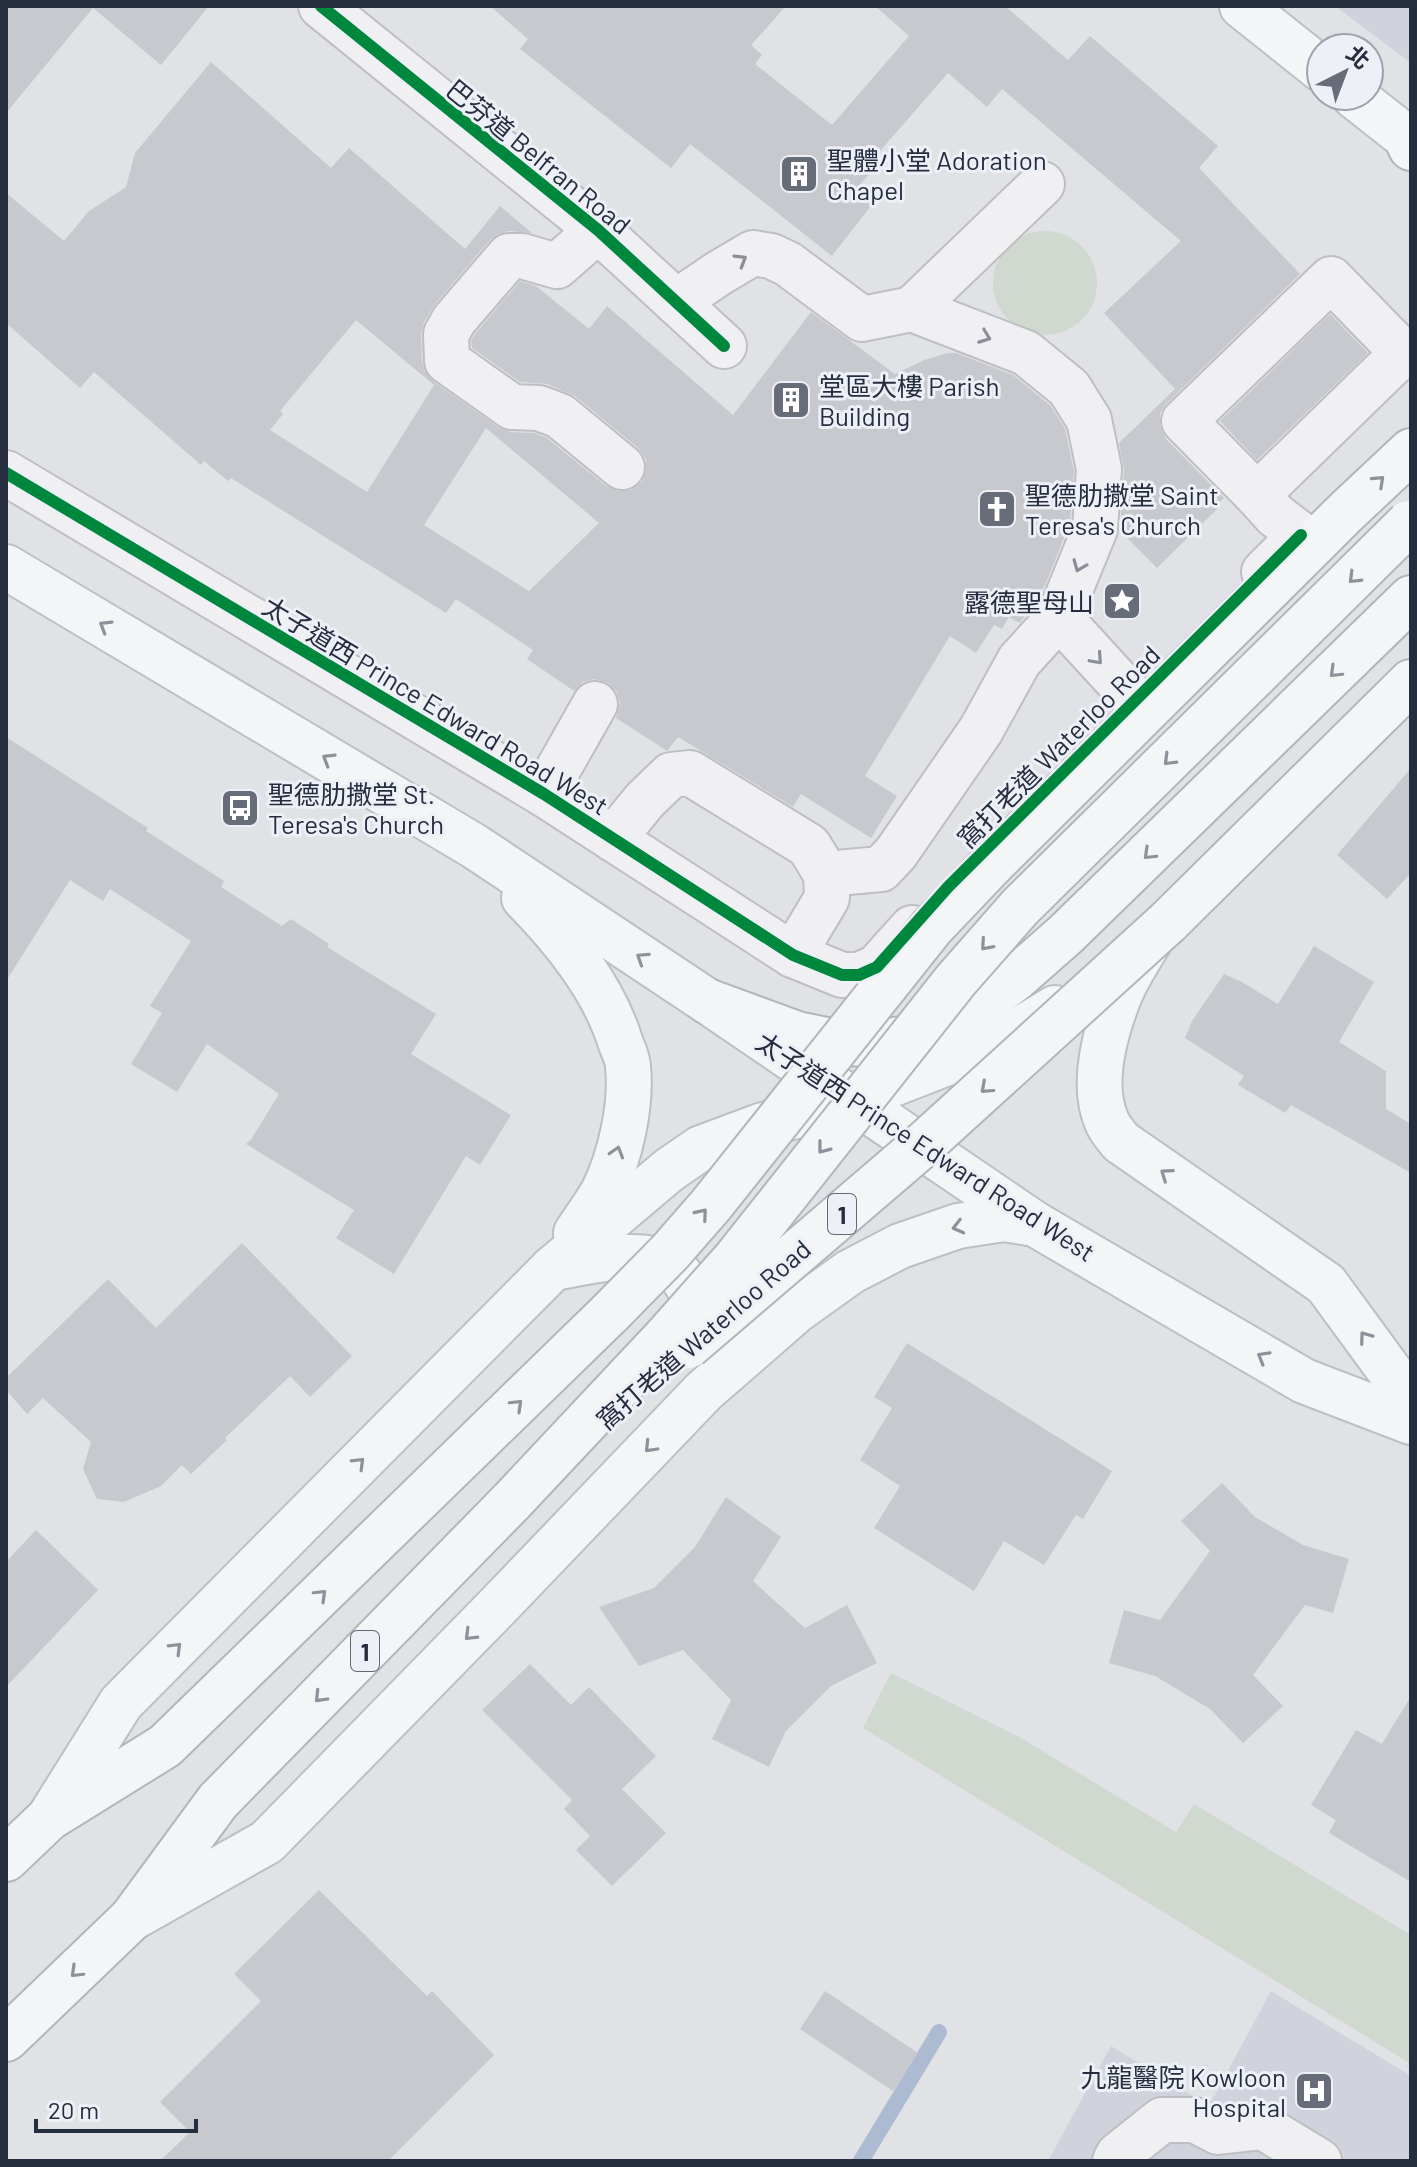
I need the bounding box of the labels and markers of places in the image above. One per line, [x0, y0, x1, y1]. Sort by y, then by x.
place label: 聖體小堂 Adoration Chapel [827, 144, 1047, 205]
building icon: 聖體小堂 Adoration Chapel [778, 153, 820, 195]
place label: 堂區大樓 Parish Building [819, 370, 999, 431]
building icon: 堂區大樓 Parish Building [770, 379, 812, 421]
place label: 聖德肋撒堂 Saint Teresa's Church [1025, 479, 1219, 540]
church icon: 聖德肋撒堂 Saint Teresa's Church [976, 488, 1018, 530]
place icon: 露德聖母山 [1101, 580, 1143, 622]
place label: 露德聖母山 [964, 586, 1094, 617]
place label: 聖德肋撒堂 St. Teresa's Church [268, 778, 444, 839]
bus stop icon: 聖德肋撒堂 St. Teresa's Church [219, 787, 261, 829]
place label: 九龍醫院 Kowloon Hospital [1081, 2061, 1286, 2122]
hospital icon: 九龍醫院 Kowloon Hospital [1293, 2070, 1335, 2112]

